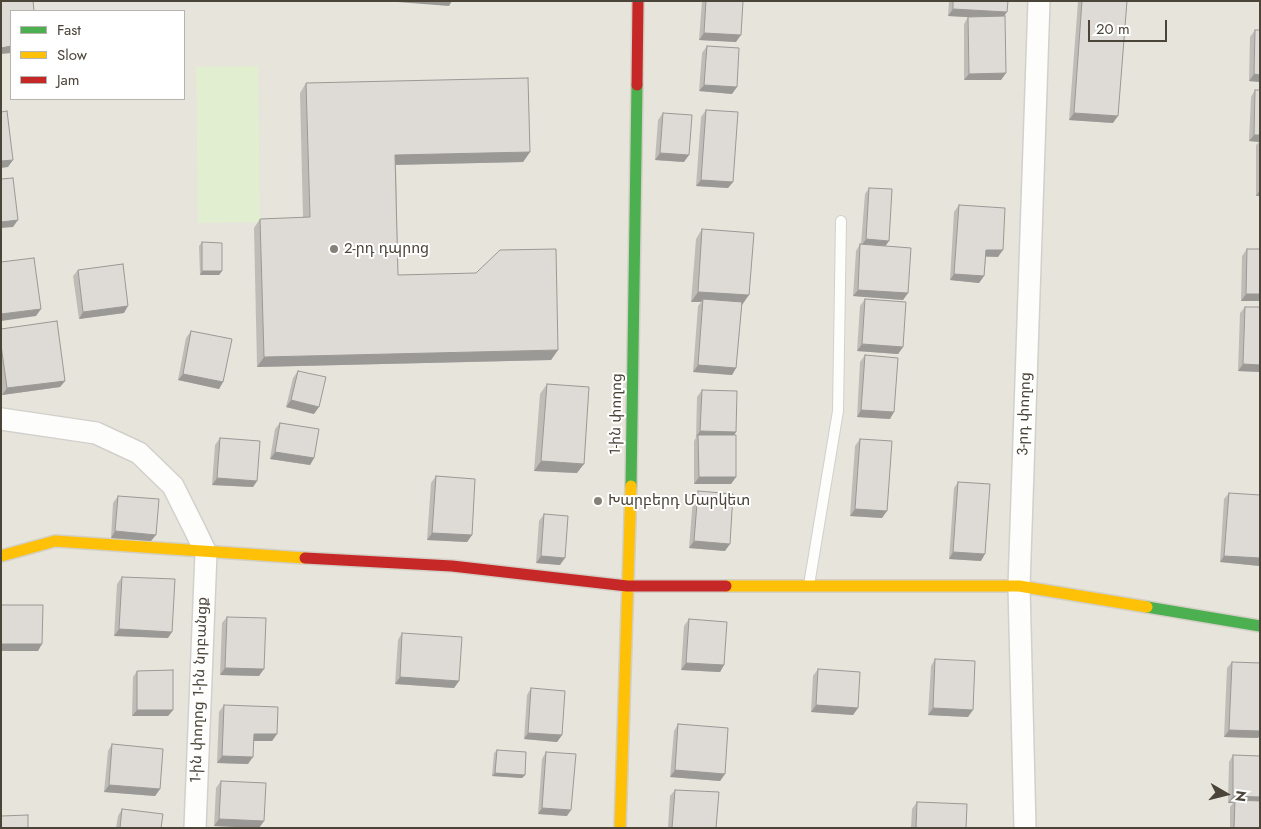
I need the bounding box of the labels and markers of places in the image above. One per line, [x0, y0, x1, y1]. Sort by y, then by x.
place label: 2-րդ դպրոց [344, 240, 429, 258]
marker: 2-րդ դպրոց [328, 243, 340, 255]
place label: Խարբերդ Մարկետ [608, 492, 750, 510]
marker: Խարբերդ Մարկետ [592, 495, 604, 507]

